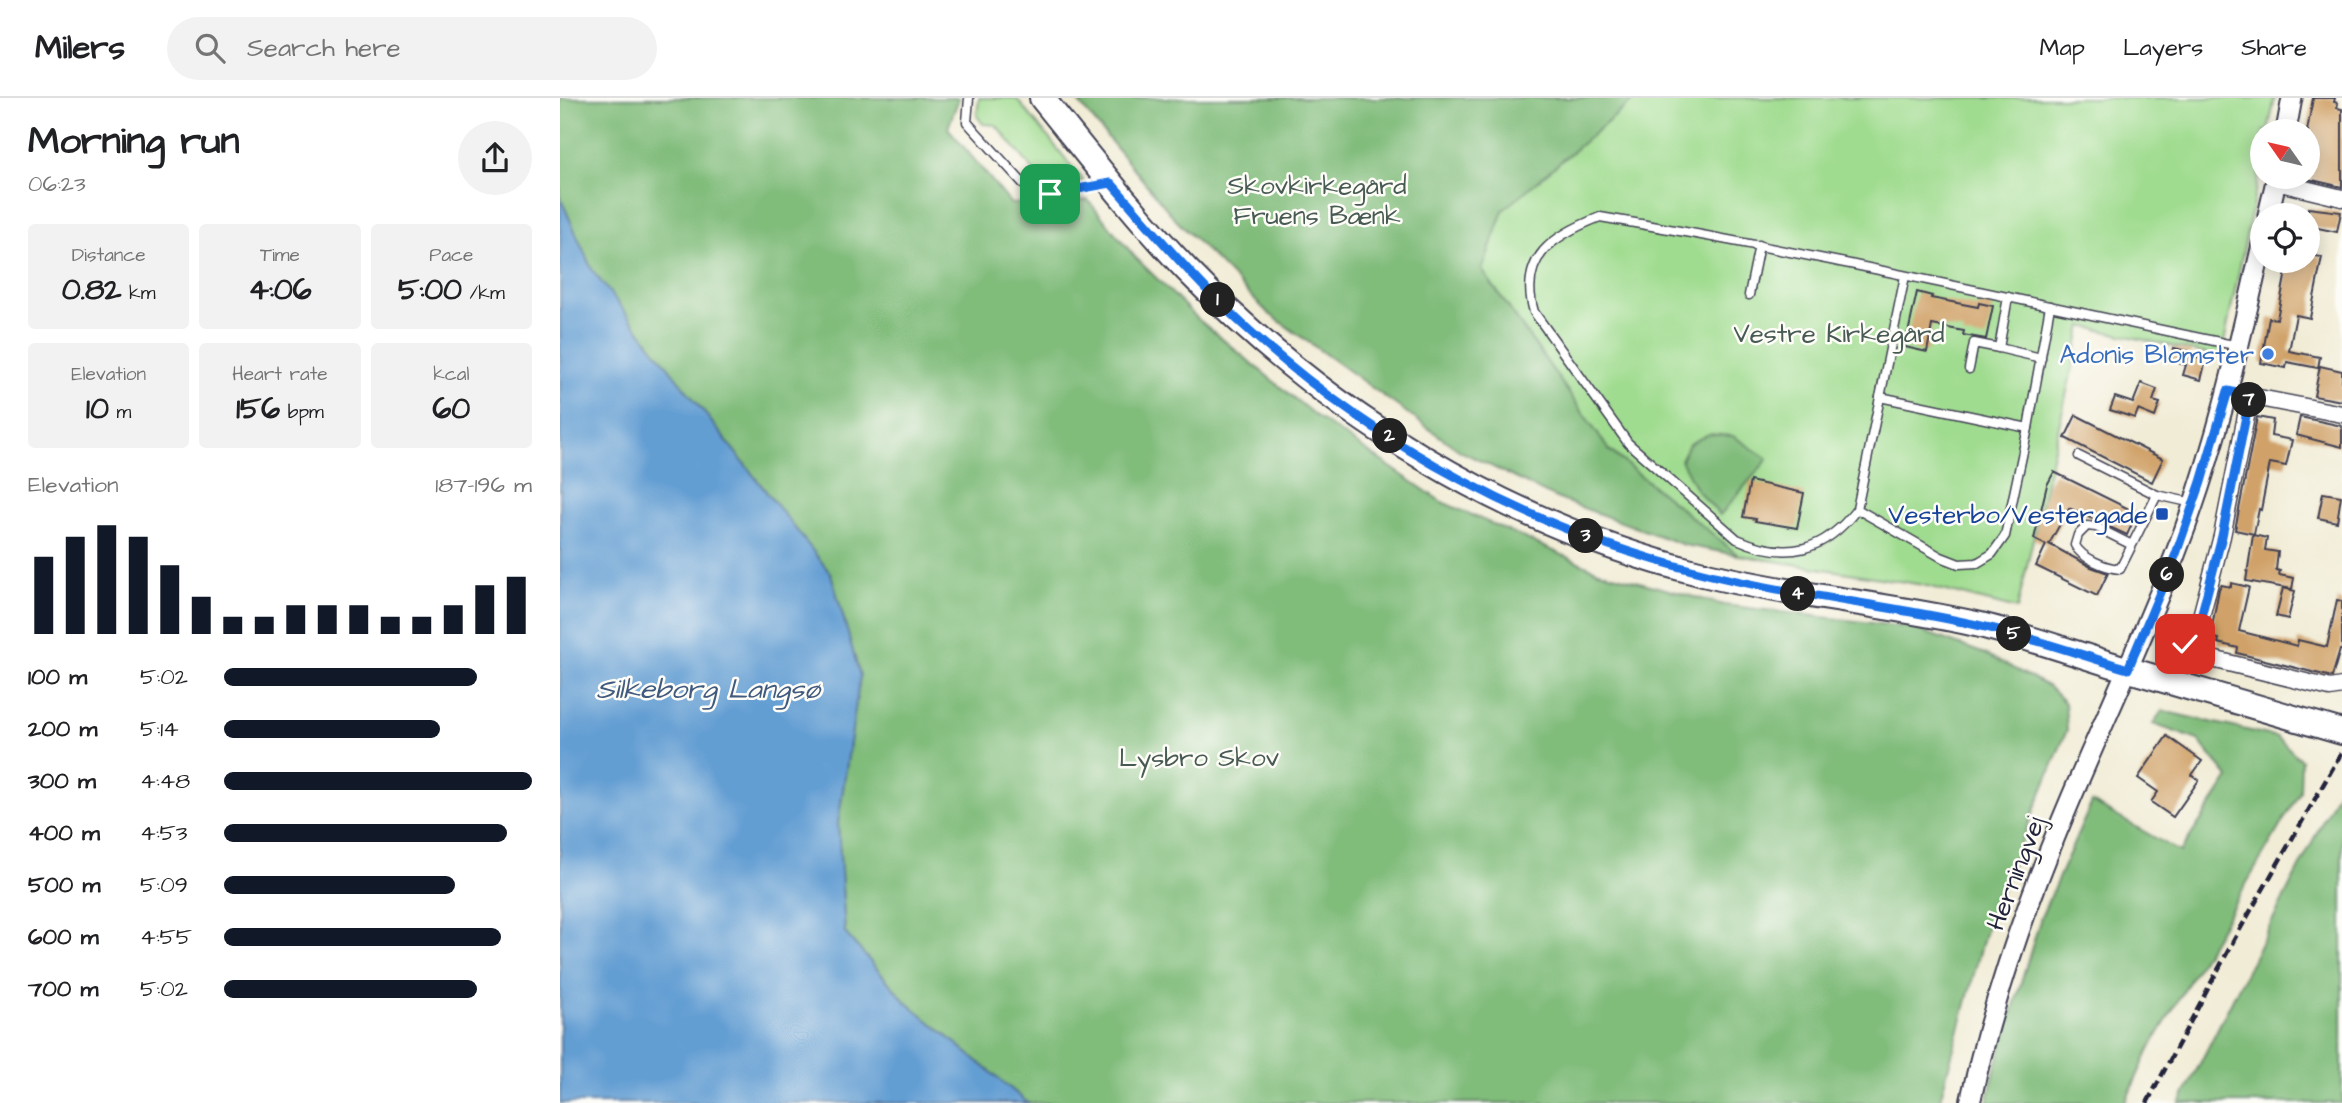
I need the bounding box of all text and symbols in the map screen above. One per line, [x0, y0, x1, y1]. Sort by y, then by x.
search box [167, 17, 657, 80]
text: Milers [35, 25, 125, 71]
icon: search [191, 29, 229, 67]
text: Search here [247, 30, 401, 66]
text: Map [2040, 31, 2085, 65]
text: Layers [2123, 31, 2203, 65]
text: Share [2241, 31, 2307, 65]
text: Morning run [28, 116, 240, 168]
north arrow [2250, 119, 2320, 189]
map controls [2250, 119, 2320, 273]
button: share [458, 121, 532, 195]
pin [1020, 164, 1080, 224]
text: 06:23 [28, 168, 86, 200]
park label: Skovkirkegård Fruens Bænk [1227, 168, 1407, 234]
icon: arrive [1031, 175, 1069, 213]
button: locate [2250, 203, 2320, 273]
text: Distance [72, 242, 146, 269]
text: Time [260, 242, 300, 269]
text: Pace [429, 242, 473, 269]
text: 0.82 [62, 269, 122, 311]
text: 4:06 [248, 269, 312, 311]
text: 5:00 [398, 269, 462, 311]
text: km [122, 280, 156, 307]
text: /km [462, 280, 505, 307]
pin: 1 [1200, 282, 1236, 318]
text: 1 [1216, 286, 1219, 313]
park label: Vestre Kirkegård [1733, 316, 1945, 354]
place label: Adonis Blomster [2060, 337, 2254, 373]
marker: Adonis Blomster [2260, 346, 2276, 362]
text: Elevation [71, 361, 146, 388]
text: Heart rate [232, 361, 328, 388]
text: kcal [433, 361, 470, 388]
pin: 7 [2232, 382, 2266, 418]
text: 7 [2243, 386, 2254, 413]
text: 10 [86, 388, 109, 430]
text: 156 [236, 388, 280, 430]
text: 60 [432, 388, 470, 430]
text: m [109, 399, 131, 426]
text: bpm [280, 399, 324, 426]
pin: 2 [1372, 418, 1408, 454]
text: 2 [1384, 422, 1395, 449]
text: Elevation [28, 469, 119, 501]
text: 187–196 m [435, 469, 532, 501]
place label: Vesterbo/Vestergade [1888, 497, 2148, 535]
marker: Vesterbo/Vestergade [2154, 506, 2170, 522]
pin: 3 [1569, 518, 1604, 554]
text: 3 [1581, 522, 1590, 549]
pin: 6 [2150, 558, 2184, 592]
text: 6 [2161, 561, 2172, 588]
pin: 4 [1780, 576, 1816, 612]
text: 4 [1791, 580, 1804, 607]
pin [2155, 614, 2215, 674]
pin: 5 [1996, 616, 2032, 652]
text: 5 [2007, 620, 2020, 647]
icon: check [2166, 625, 2204, 663]
text: 100 m [28, 661, 87, 693]
text: 5:02 [140, 661, 188, 693]
water label: Silkeborg Langsø [596, 670, 822, 710]
text: 200 m [28, 713, 97, 745]
text: 5:14 [140, 713, 179, 745]
park label: Lysbro Skov [1119, 740, 1280, 778]
text: 300 m [28, 765, 96, 797]
text: 4:48 [140, 765, 190, 797]
street label: Herningvej [1978, 811, 2056, 936]
text: 400 m [28, 817, 100, 849]
text: 4:53 [140, 817, 187, 849]
text: 500 m [28, 869, 100, 901]
text: 5:09 [140, 869, 188, 901]
text: 600 m [28, 921, 99, 953]
text: 4:55 [140, 921, 192, 953]
text: 700 m [28, 973, 98, 1005]
text: 5:02 [140, 973, 188, 1005]

